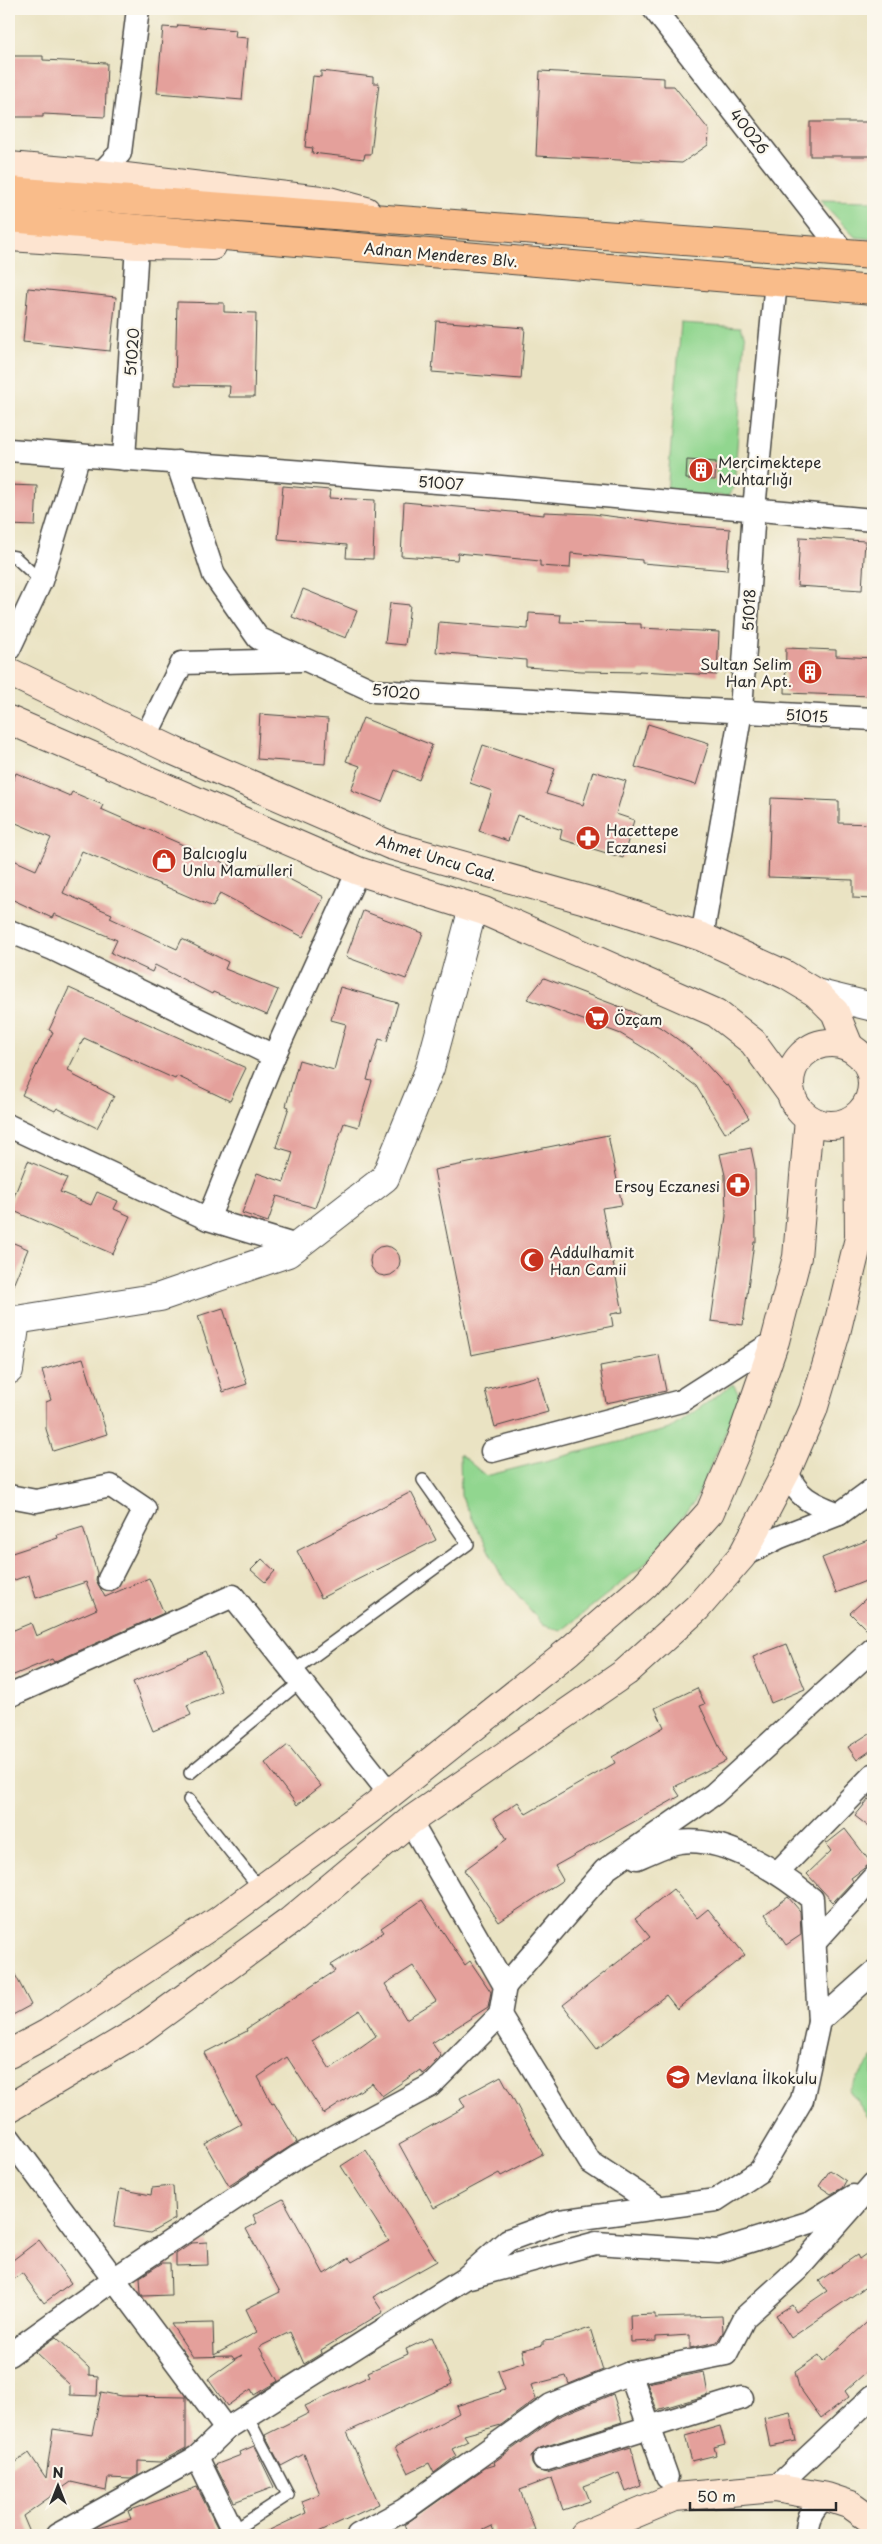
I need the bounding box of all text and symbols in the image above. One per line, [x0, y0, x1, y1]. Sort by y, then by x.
street label: 40026 [725, 103, 775, 159]
street label: Adnan Menderes Blv. [363, 236, 519, 272]
street label: 51020 [118, 327, 144, 377]
place label: Mercimektepe Muhtarlığı [718, 450, 821, 490]
building icon: Mercimektepe Muhtarlığı [688, 457, 714, 483]
street label: 51007 [417, 469, 465, 495]
street label: 51018 [735, 588, 761, 632]
place label: Sultan Selim Han Apt. [700, 652, 792, 692]
building icon: Sultan Selim Han Apt. [797, 659, 823, 685]
street label: 51020 [371, 677, 421, 705]
street label: 51015 [785, 702, 829, 728]
place label: Hacettepe Eczanesi [606, 818, 679, 858]
pharmacy icon: Hacettepe Eczanesi [575, 825, 601, 851]
street label: Ahmet Uncu Cad. [374, 828, 500, 886]
place label: Balcıoglu Unlu Mamulleri [182, 841, 293, 881]
shop icon: Balcıoglu Unlu Mamulleri [151, 848, 177, 874]
supermarket icon: Özçam [584, 1005, 610, 1031]
place label: Özçam [614, 1007, 662, 1030]
pharmacy icon: Ersoy Eczanesi [725, 1172, 751, 1198]
place label: Ersoy Eczanesi [615, 1174, 720, 1197]
place label: Addulhamit Han Camii [550, 1240, 634, 1280]
mosque icon: Addulhamit Han Camii [519, 1247, 545, 1273]
school or university icon: Mevlana İlkokulu [665, 2064, 691, 2090]
place label: Mevlana İlkokulu [696, 2066, 817, 2089]
north arrow [32, 2462, 82, 2512]
text: N [52, 2462, 64, 2483]
scale bar [690, 2479, 836, 2511]
text: 50 m [697, 2484, 736, 2507]

